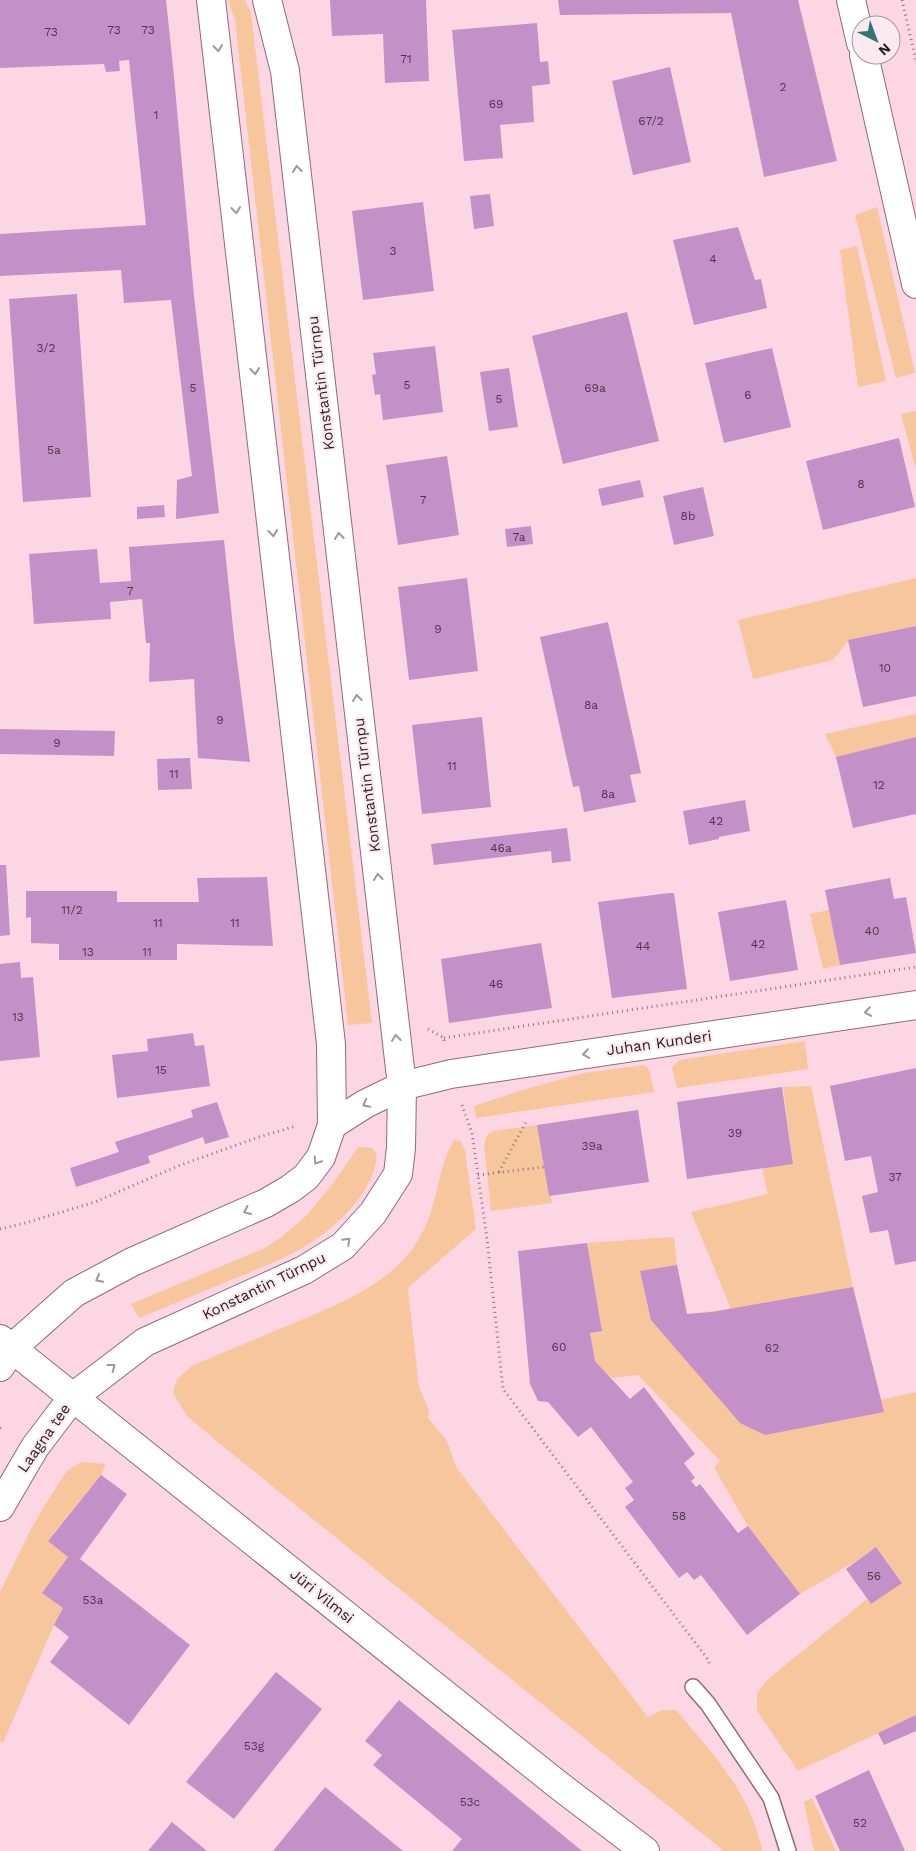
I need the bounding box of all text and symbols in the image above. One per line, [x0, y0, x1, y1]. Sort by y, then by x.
north arrow [851, 15, 901, 65]
house number: 73 [107, 23, 121, 37]
house number: 73 [141, 23, 155, 37]
house number: 73 [44, 25, 58, 39]
text: N [875, 40, 894, 59]
one-way arrow [212, 44, 223, 52]
house number: 71 [400, 52, 412, 66]
house number: 2 [780, 80, 787, 94]
house number: 69 [489, 97, 503, 111]
house number: 1 [154, 108, 158, 122]
house number: 67/2 [638, 114, 664, 128]
one-way arrow [292, 164, 303, 172]
one-way arrow [230, 206, 241, 214]
house number: 3 [390, 244, 397, 258]
house number: 4 [709, 252, 717, 266]
street label: Konstantin Türnpu [304, 315, 338, 451]
house number: 3/2 [36, 341, 56, 355]
one-way arrow [249, 367, 260, 375]
house number: 5 [404, 378, 411, 392]
house number: 5 [190, 381, 197, 395]
house number: 69a [584, 381, 606, 395]
house number: 6 [744, 388, 752, 402]
house number: 5 [496, 392, 503, 406]
house number: 5a [47, 443, 61, 457]
house number: 8 [857, 477, 865, 491]
house number: 7 [420, 493, 427, 507]
house number: 8b [681, 509, 695, 523]
one-way arrow [267, 529, 278, 537]
house number: 7a [512, 530, 526, 544]
one-way arrow [334, 532, 345, 540]
house number: 7 [127, 584, 134, 598]
house number: 9 [434, 622, 442, 636]
house number: 10 [879, 661, 891, 675]
one-way arrow [352, 693, 363, 701]
house number: 8a [584, 698, 598, 712]
house number: 9 [216, 713, 224, 727]
street label: Konstantin Türnpu [350, 717, 384, 853]
house number: 9 [53, 736, 61, 750]
house number: 11 [447, 759, 457, 773]
house number: 11 [169, 767, 179, 781]
house number: 12 [873, 778, 885, 792]
house number: 8a [601, 787, 615, 801]
house number: 42 [709, 814, 723, 828]
house number: 46a [490, 841, 512, 855]
one-way arrow [373, 872, 384, 880]
house number: 11/2 [61, 903, 83, 917]
house number: 11 [153, 916, 163, 930]
house number: 11 [230, 916, 240, 930]
house number: 40 [865, 924, 879, 938]
house number: 42 [751, 937, 765, 951]
house number: 44 [636, 939, 650, 953]
house number: 13 [82, 945, 94, 959]
house number: 11 [142, 945, 152, 959]
house number: 46 [489, 977, 503, 991]
one-way arrow [863, 1007, 872, 1017]
house number: 13 [12, 1010, 24, 1024]
street label: Juhan Kunderi [605, 1027, 713, 1059]
one-way arrow [391, 1034, 402, 1042]
one-way arrow [581, 1048, 590, 1058]
house number: 15 [155, 1063, 167, 1077]
one-way arrow [362, 1098, 371, 1108]
house number: 39 [728, 1126, 742, 1140]
house number: 39a [581, 1139, 603, 1153]
one-way arrow [314, 1155, 323, 1165]
house number: 37 [888, 1170, 902, 1184]
one-way arrow [243, 1205, 252, 1216]
one-way arrow [341, 1238, 350, 1247]
street label: Konstantin Türnpu [199, 1248, 329, 1324]
one-way arrow [96, 1273, 105, 1283]
house number: 60 [552, 1340, 566, 1354]
house number: 62 [765, 1341, 779, 1355]
one-way arrow [106, 1364, 116, 1373]
street label: Laagna tee [14, 1400, 74, 1476]
house number: 58 [672, 1509, 686, 1523]
street label: Jüri Vilmsi [286, 1565, 358, 1627]
house number: 56 [867, 1569, 881, 1583]
house number: 53a [83, 1593, 104, 1607]
house number: 53g [244, 1739, 265, 1753]
house number: 53c [460, 1795, 481, 1809]
house number: 52 [853, 1816, 867, 1830]

